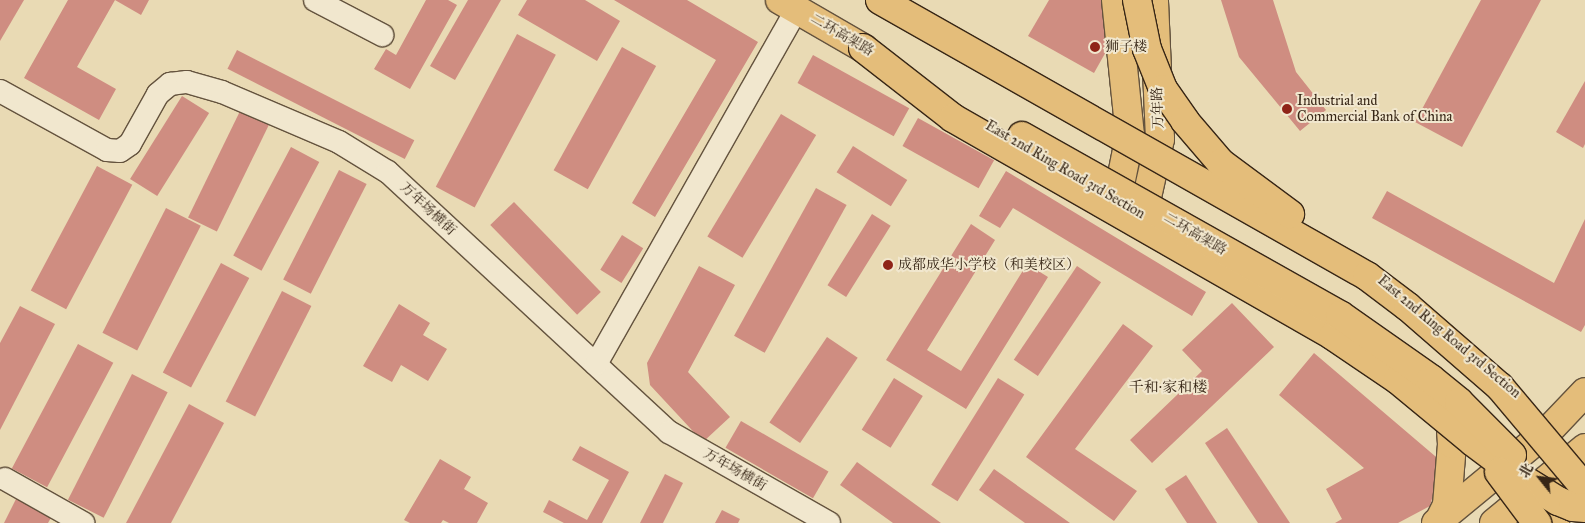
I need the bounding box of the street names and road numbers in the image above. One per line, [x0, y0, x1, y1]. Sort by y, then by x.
street label: 二环高架路 [807, 10, 877, 60]
street label: 万年路 [1149, 87, 1167, 129]
street label: East 2nd Ring Road 3rd Section [982, 117, 1148, 223]
street label: 万年场横街 [397, 179, 459, 239]
street label: 二环高架路 [1160, 209, 1230, 259]
street label: East 2nd Ring Road 3rd Section [1374, 272, 1524, 402]
street label: 万年场横街 [700, 445, 770, 495]

